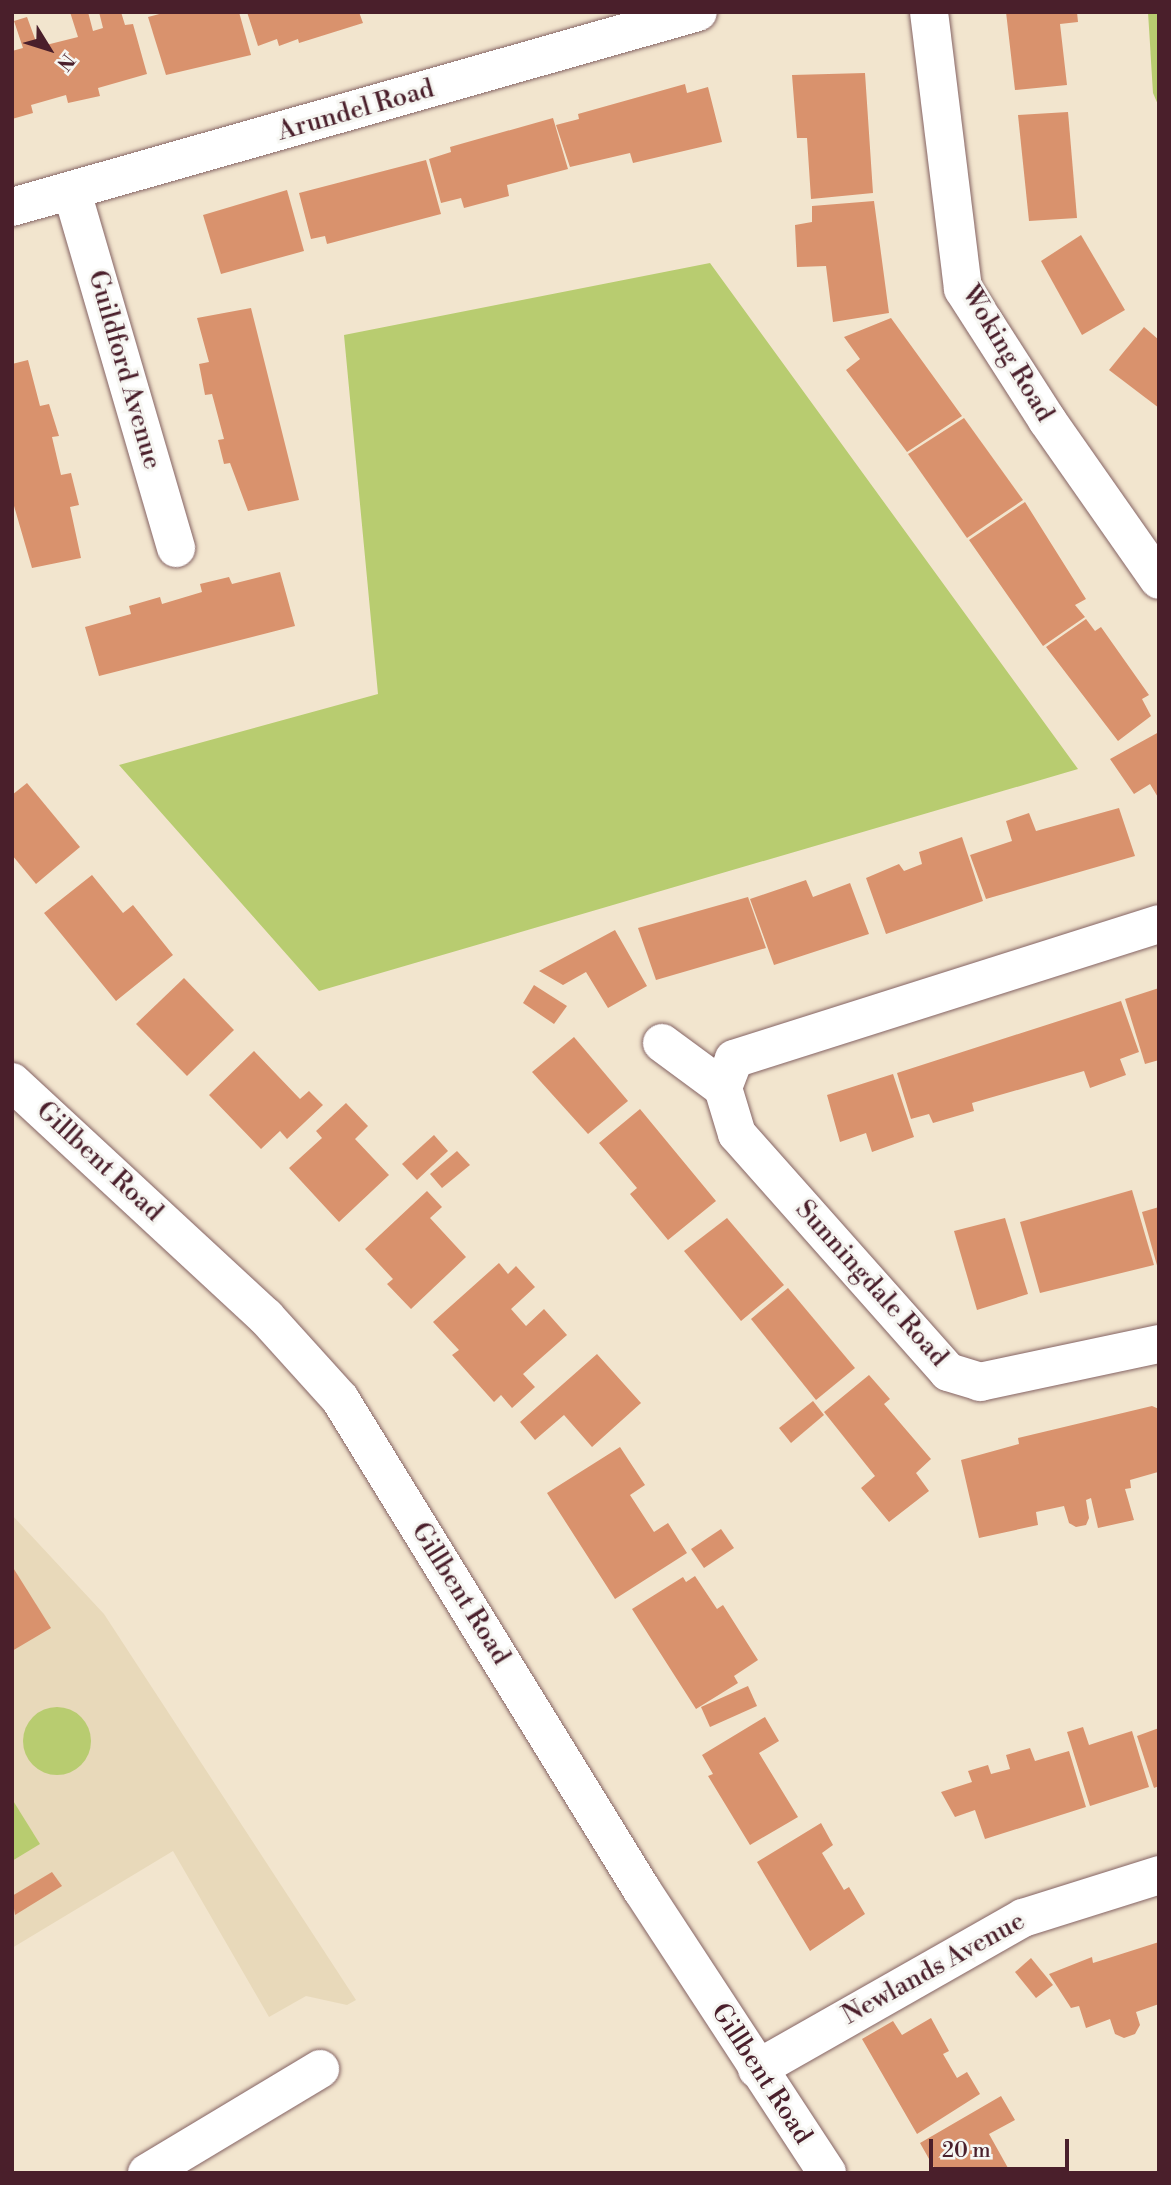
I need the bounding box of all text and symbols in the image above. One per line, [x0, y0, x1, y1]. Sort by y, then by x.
north arrow [14, 14, 84, 84]
text: N [51, 49, 80, 75]
street label: Arundel Road [274, 74, 438, 148]
street label: Guildford Avenue [81, 267, 167, 473]
street label: Woking Road [954, 280, 1060, 428]
street label: Gillbent Road [29, 1096, 169, 1228]
street label: Sunningdale Road [788, 1195, 954, 1373]
street label: Gillbent Road [404, 1517, 516, 1671]
street label: Newlands Avenue [837, 1906, 1031, 2032]
street label: Gillbent Road [704, 1998, 818, 2150]
scale bar [933, 2126, 1073, 2170]
text: 20 m [942, 2138, 991, 2164]

